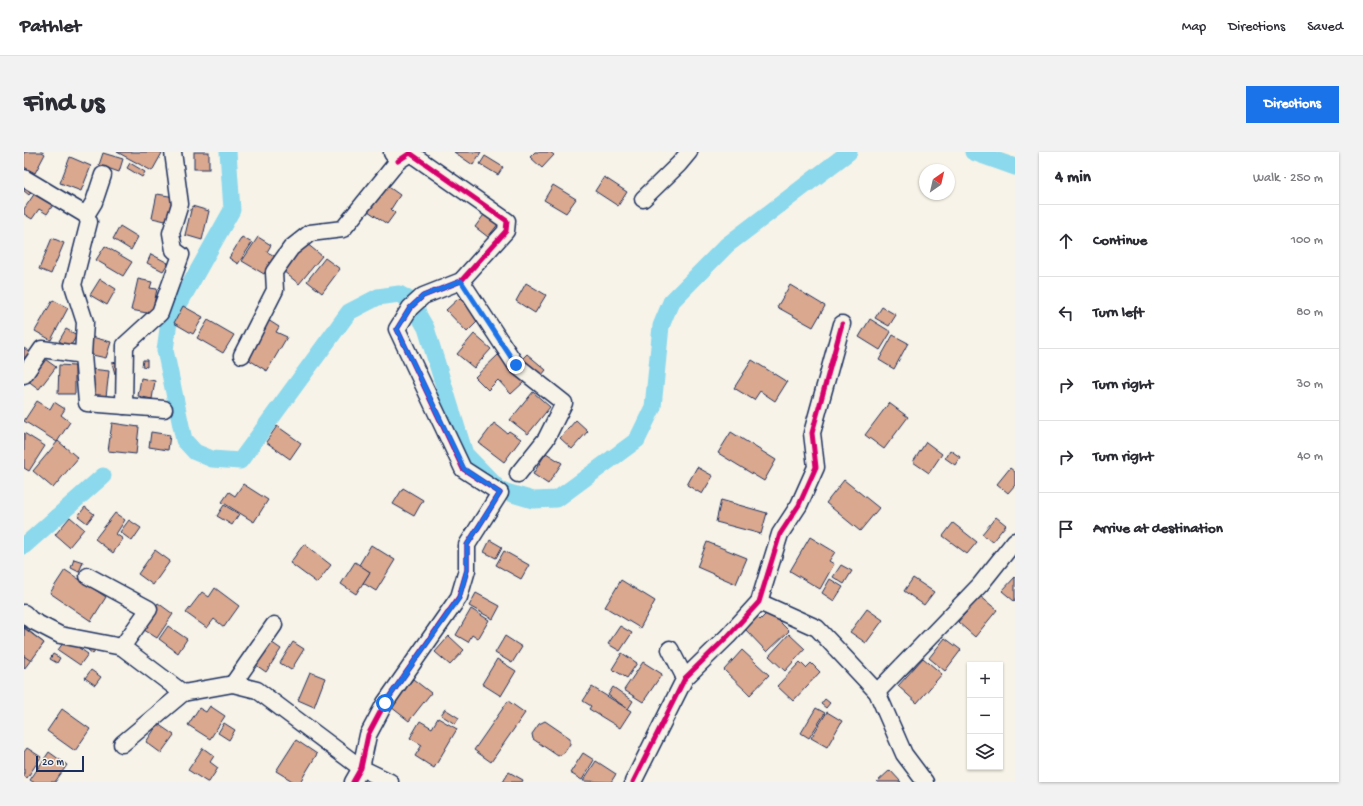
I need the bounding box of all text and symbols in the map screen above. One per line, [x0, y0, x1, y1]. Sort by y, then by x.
text: Pathlet [20, 16, 81, 39]
text: Map [1182, 19, 1206, 36]
text: Directions [1228, 19, 1285, 36]
text: Saved [1307, 19, 1343, 36]
button: Directions [1246, 86, 1339, 123]
text: Find us [24, 88, 104, 121]
north arrow [919, 164, 955, 200]
text: 4 min [1055, 168, 1091, 188]
text: Walk · 250 m [1253, 171, 1323, 186]
icon: ahead [1055, 230, 1077, 252]
text: Continue [1093, 232, 1147, 250]
text: 100 m [1291, 233, 1323, 248]
icon: left [1055, 302, 1077, 324]
text: Turn left [1093, 304, 1144, 322]
text: 80 m [1296, 305, 1323, 320]
route end [507, 356, 525, 374]
icon: right [1055, 374, 1077, 396]
text: Turn right [1093, 376, 1153, 394]
text: 30 m [1297, 377, 1323, 392]
icon: right [1055, 446, 1077, 468]
text: Turn right [1093, 448, 1153, 466]
text: 40 m [1297, 449, 1323, 464]
icon: arrive [1055, 518, 1077, 540]
text: Arrive at destination [1093, 520, 1223, 538]
map controls [967, 662, 1003, 770]
button: + [967, 662, 1003, 698]
route start [376, 694, 394, 712]
button: − [967, 698, 1003, 734]
button: layers [967, 734, 1003, 770]
scale bar [36, 754, 84, 773]
text: 20 m [42, 757, 64, 769]

